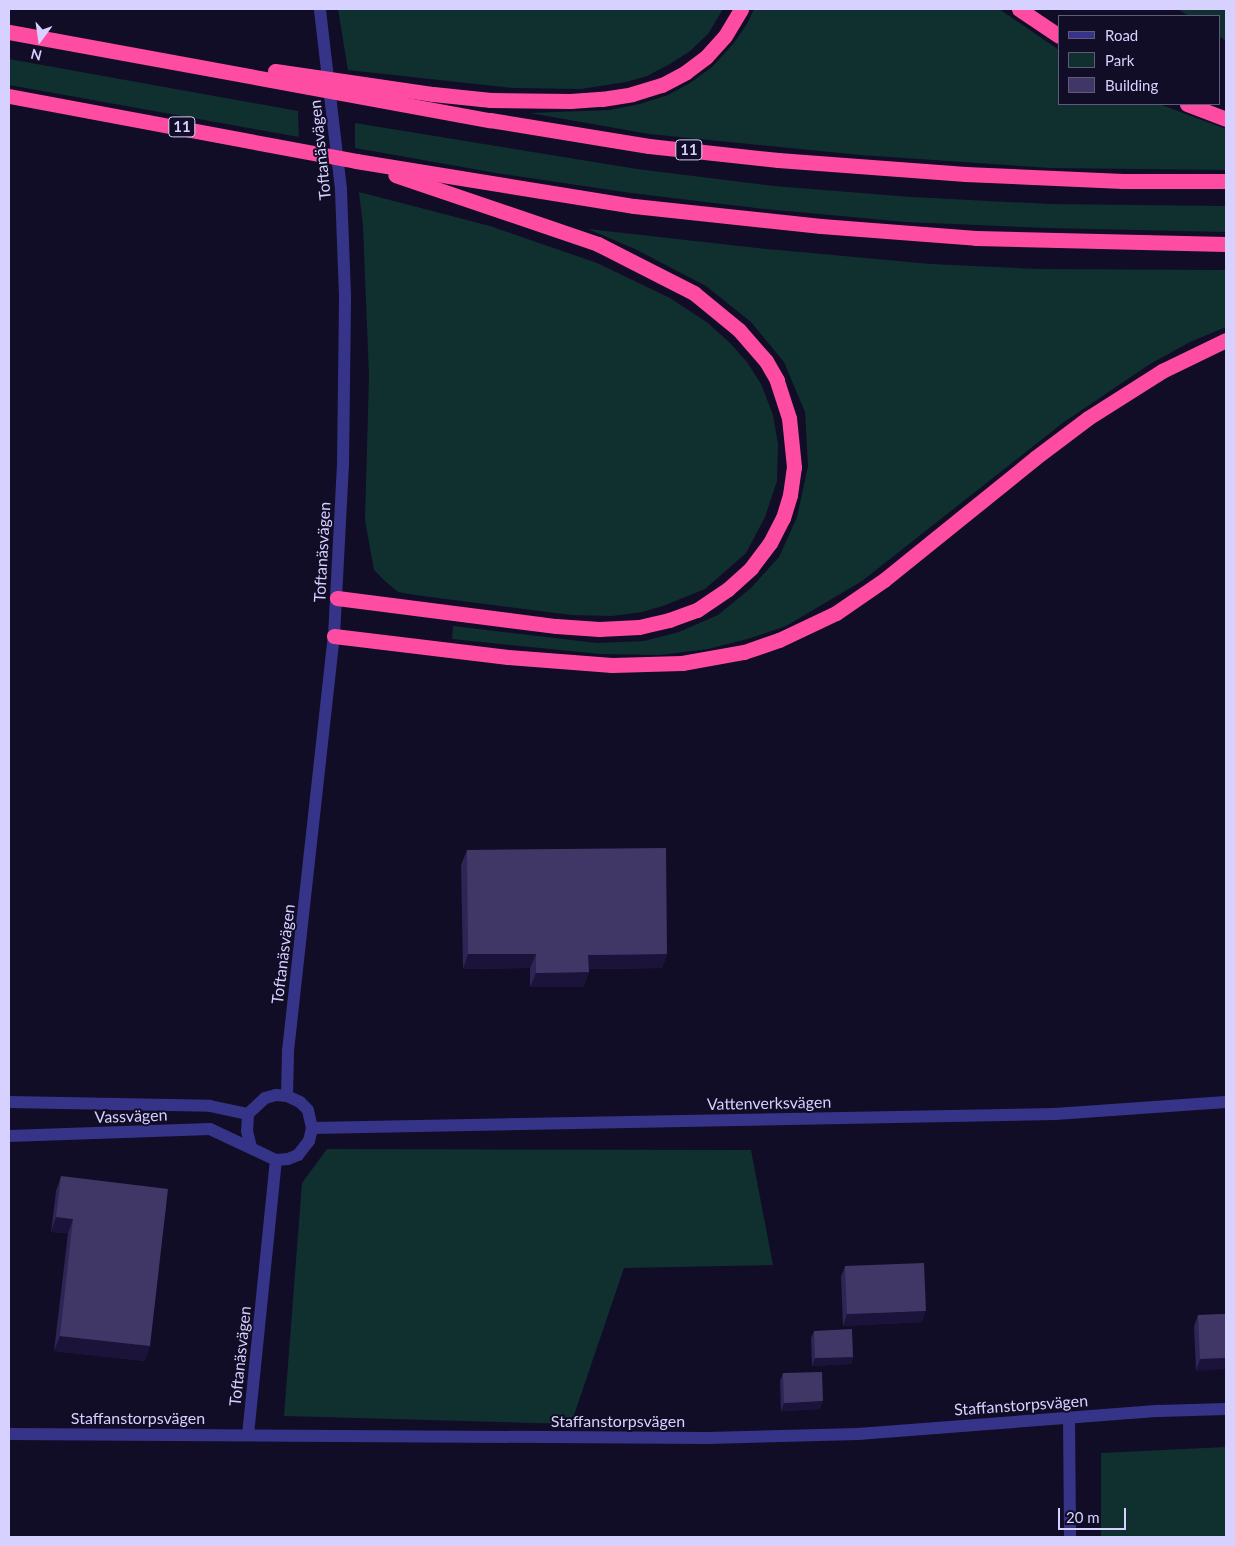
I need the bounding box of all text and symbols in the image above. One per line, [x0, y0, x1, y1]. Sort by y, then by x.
north arrow [15, 15, 65, 65]
legend [1058, 15, 1220, 105]
text: Road [1105, 26, 1138, 44]
text: N [29, 45, 44, 65]
text: Park [1105, 51, 1134, 69]
text: Building [1105, 76, 1158, 94]
street label: Toftanäsvägen [305, 99, 335, 201]
road number: 11 [168, 114, 196, 140]
road number: 11 [675, 138, 703, 162]
street label: Toftanäsvägen [310, 501, 334, 603]
street label: Toftanäsvägen [267, 903, 299, 1005]
street label: Vattenverksvägen [707, 1092, 831, 1114]
street label: Vassvägen [94, 1105, 168, 1127]
street label: Toftanäsvägen [225, 1305, 255, 1407]
street label: Staffanstorpsvägen [953, 1391, 1089, 1419]
street label: Staffanstorpsvägen [71, 1408, 205, 1428]
street label: Staffanstorpsvägen [551, 1411, 685, 1431]
scale bar [1060, 1498, 1128, 1530]
text: 20 m [1066, 1508, 1100, 1526]

